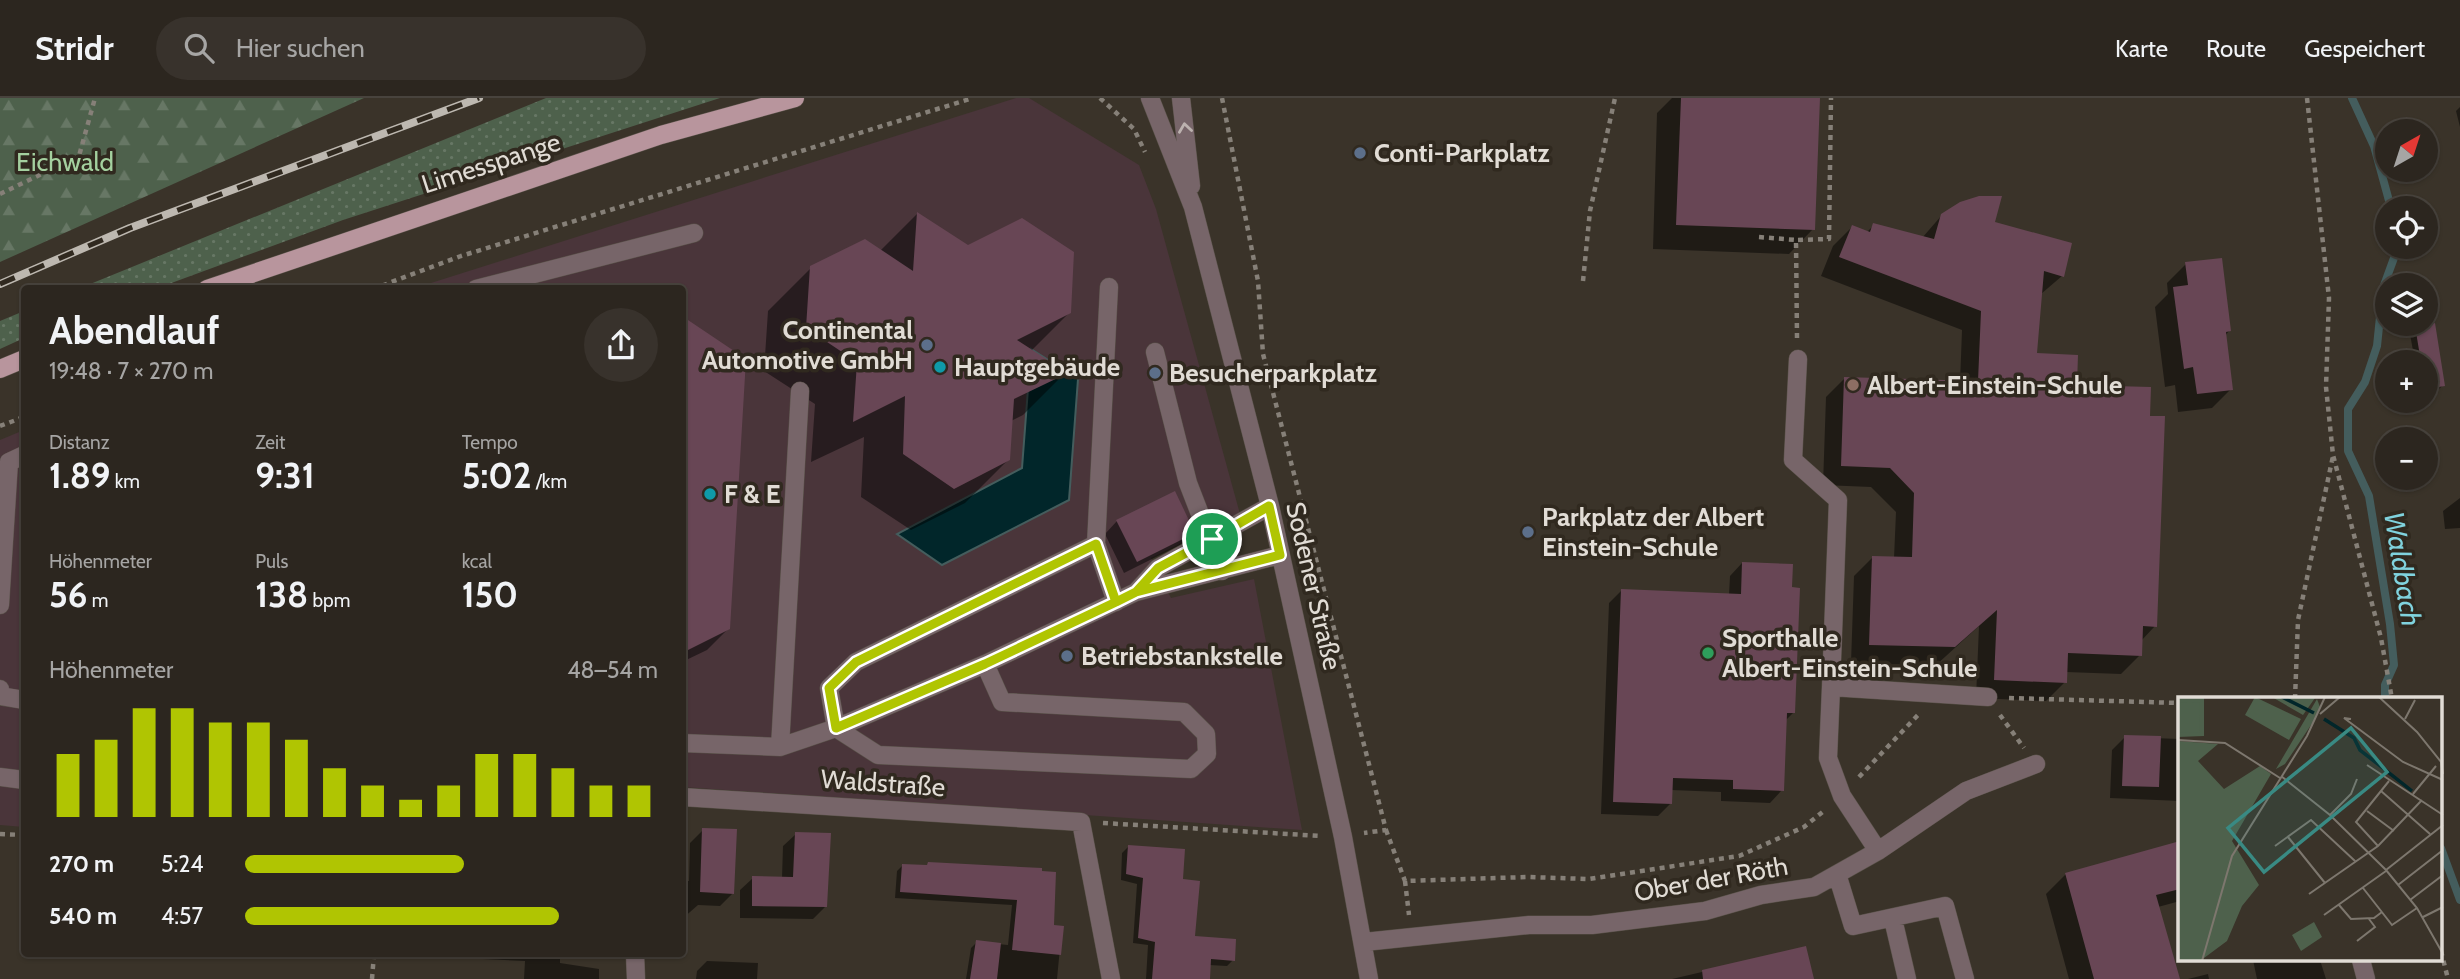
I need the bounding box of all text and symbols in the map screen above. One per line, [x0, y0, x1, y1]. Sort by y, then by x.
search box [156, 17, 646, 80]
text: Stridr [35, 28, 114, 68]
icon: search [180, 29, 218, 67]
text: Hier suchen [236, 32, 365, 64]
text: Karte [2115, 34, 2168, 63]
text: Route [2206, 34, 2266, 63]
text: Gespeichert [2304, 34, 2425, 63]
north arrow [2375, 119, 2438, 182]
map controls [2375, 119, 2438, 490]
one-way arrow [1178, 122, 1193, 134]
street label: Limesspange [418, 126, 564, 200]
place label: Conti-Parkplatz [1374, 137, 1550, 169]
marker: Conti-Parkplatz [1352, 145, 1368, 161]
park label: Eichwald [16, 146, 114, 178]
button: locate [2375, 196, 2438, 259]
button: layers [2375, 273, 2438, 336]
text: Abendlauf [49, 307, 219, 354]
button: share [584, 308, 658, 382]
place label: Continental Automotive GmbH [702, 314, 913, 376]
marker: Continental Automotive GmbH [919, 337, 935, 353]
button: + [2375, 350, 2438, 413]
place label: Hauptgebäude [954, 351, 1120, 383]
text: 19:48 · 7 × 270 m [49, 357, 213, 385]
place label: Besucherparkplatz [1169, 357, 1377, 389]
marker: Hauptgebäude [932, 359, 948, 375]
marker: Besucherparkplatz [1147, 365, 1163, 381]
place label: Albert-Einstein-Schule [1867, 369, 2123, 401]
marker: Albert-Einstein-Schule [1845, 377, 1861, 393]
button: − [2375, 427, 2438, 490]
text: Distanz [49, 431, 110, 454]
text: Zeit [255, 431, 285, 454]
text: Tempo [462, 431, 518, 454]
text: 1.89 [49, 454, 111, 497]
text: 9:31 [255, 454, 315, 497]
text: 5:02 [462, 454, 531, 497]
text: km [111, 470, 140, 493]
text: /km [531, 470, 567, 493]
place label: F & E [724, 478, 780, 510]
marker: F & E [702, 486, 718, 502]
street label: Sodener Straße [1279, 499, 1349, 673]
place label: Parkplatz der Albert Einstein-Schule [1542, 501, 1764, 563]
pin [1182, 509, 1242, 569]
water label: Waldbach [2377, 509, 2429, 629]
icon: arrive [1193, 520, 1231, 558]
marker: Parkplatz der Albert Einstein-Schule [1520, 524, 1536, 540]
text: Höhenmeter [49, 550, 152, 573]
text: Puls [255, 550, 288, 573]
text: kcal [462, 550, 492, 573]
text: 56 [49, 573, 87, 616]
text: 138 [255, 573, 308, 616]
text: 150 [462, 573, 518, 616]
text: m [87, 589, 108, 612]
text: bpm [308, 589, 350, 612]
place label: Sporthalle Albert-Einstein-Schule [1722, 622, 1978, 684]
place label: Betriebstankstelle [1081, 640, 1283, 672]
marker: Sporthalle Albert-Einstein-Schule [1700, 645, 1716, 661]
marker: Betriebstankstelle [1059, 648, 1075, 664]
text: Höhenmeter [49, 656, 173, 684]
text: 48–54 m [567, 656, 658, 684]
inset map [2178, 697, 2442, 962]
street label: Waldstraße [820, 763, 946, 803]
text: 270 m [49, 850, 114, 878]
text: 5:24 [161, 850, 204, 878]
street label: Ober der Röth [1632, 850, 1790, 908]
text: 540 m [49, 902, 117, 930]
text: 4:57 [161, 902, 203, 930]

